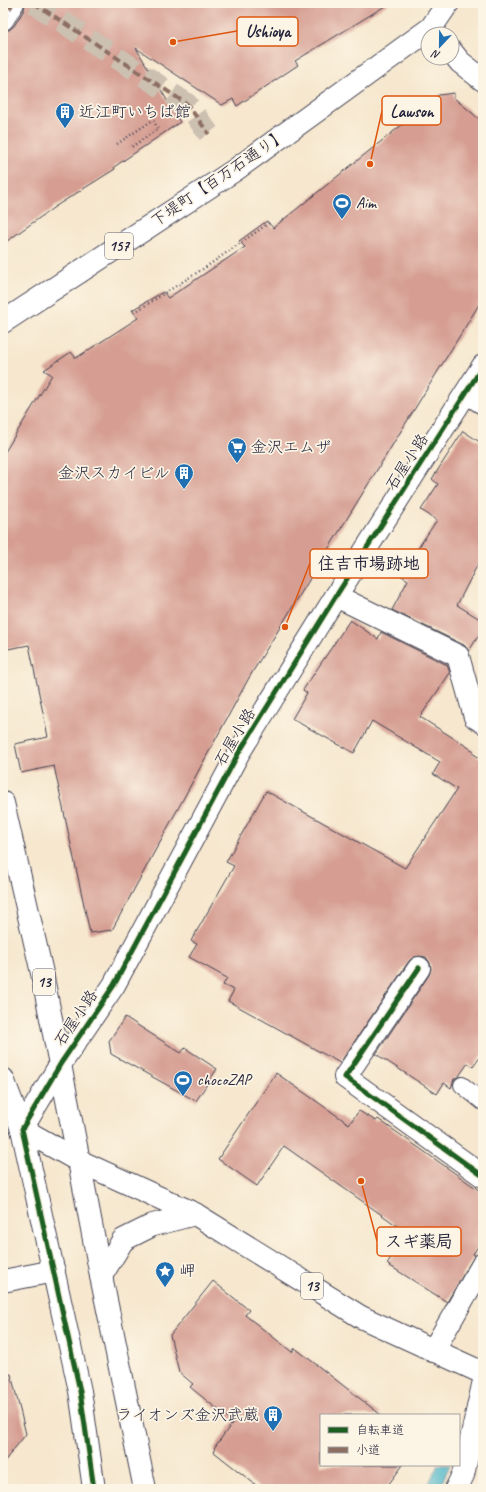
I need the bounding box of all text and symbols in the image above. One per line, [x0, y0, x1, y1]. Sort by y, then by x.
callout: Ushioya [237, 17, 298, 46]
text: Ushioya [246, 21, 292, 42]
north arrow [420, 26, 460, 66]
text: N [428, 47, 442, 63]
callout: Lawson [382, 96, 441, 125]
building icon: 近江町いちば館 [54, 101, 76, 129]
text: Lawson [390, 101, 435, 122]
place label: 近江町いちば館 [79, 102, 191, 122]
street label: 下堤町【百万石通り】 [147, 125, 291, 231]
sports icon: Aim [331, 192, 353, 220]
place label: Aim [356, 193, 378, 213]
road number: 157 [105, 233, 133, 259]
street label: 石屋小路 [381, 430, 433, 494]
supermarket icon: 金沢エムザ [226, 436, 248, 464]
place label: 金沢エムザ [251, 437, 331, 457]
building icon: 金沢スカイビル [173, 462, 195, 490]
place label: 金沢スカイビル [58, 463, 170, 483]
callout: 住吉市場跡地 [310, 549, 428, 578]
text: 住吉市場跡地 [318, 553, 420, 574]
street label: 石屋小路 [210, 704, 260, 770]
road number: 13 [33, 969, 55, 995]
street label: 石屋小路 [50, 986, 102, 1050]
sports icon: chocoZAP [172, 1069, 194, 1097]
place label: chocoZAP [197, 1070, 253, 1090]
callout: スギ薬局 [377, 1227, 461, 1256]
text: スギ薬局 [385, 1231, 453, 1252]
place icon: 岬 [154, 1260, 176, 1288]
place label: 岬 [179, 1261, 195, 1281]
road number: 13 [301, 1273, 323, 1299]
building icon: ライオンズ金沢武蔵 [262, 1404, 284, 1432]
place label: ライオンズ金沢武蔵 [116, 1405, 259, 1425]
legend [320, 1414, 460, 1466]
text: 自転車道 [356, 1422, 404, 1438]
text: 小道 [356, 1442, 380, 1458]

